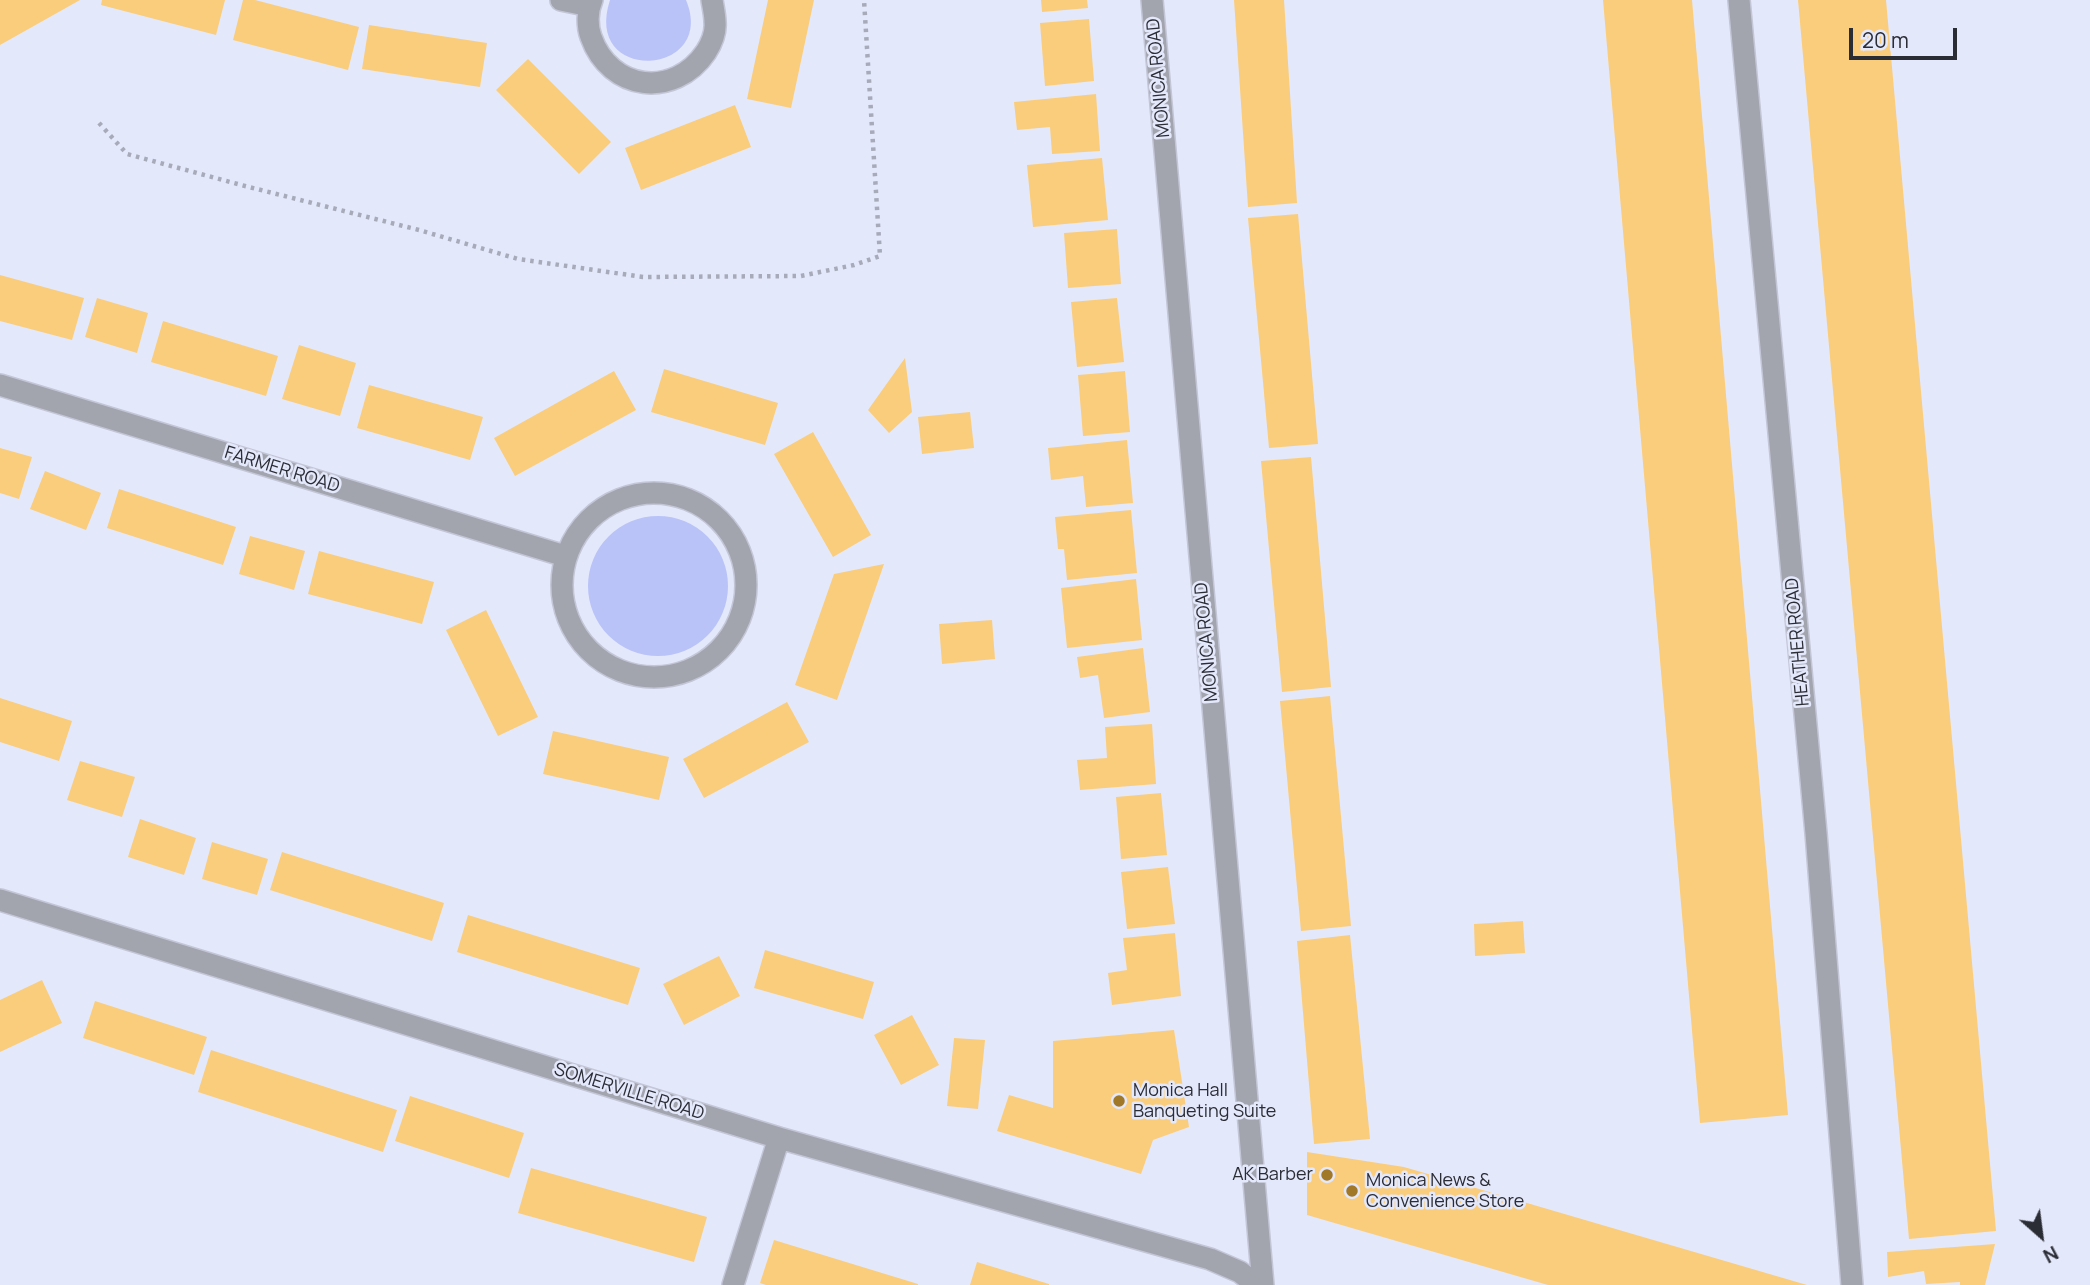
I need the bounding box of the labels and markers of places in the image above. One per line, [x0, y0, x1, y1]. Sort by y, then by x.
place label: Monica Hall Banqueting Suite [1133, 1080, 1276, 1122]
marker: Monica Hall Banqueting Suite [1111, 1093, 1127, 1109]
place label: AK Barber [1232, 1164, 1313, 1186]
marker: AK Barber [1319, 1167, 1335, 1183]
place label: Monica News & Convenience Store [1366, 1170, 1524, 1212]
marker: Monica News & Convenience Store [1344, 1183, 1360, 1199]

